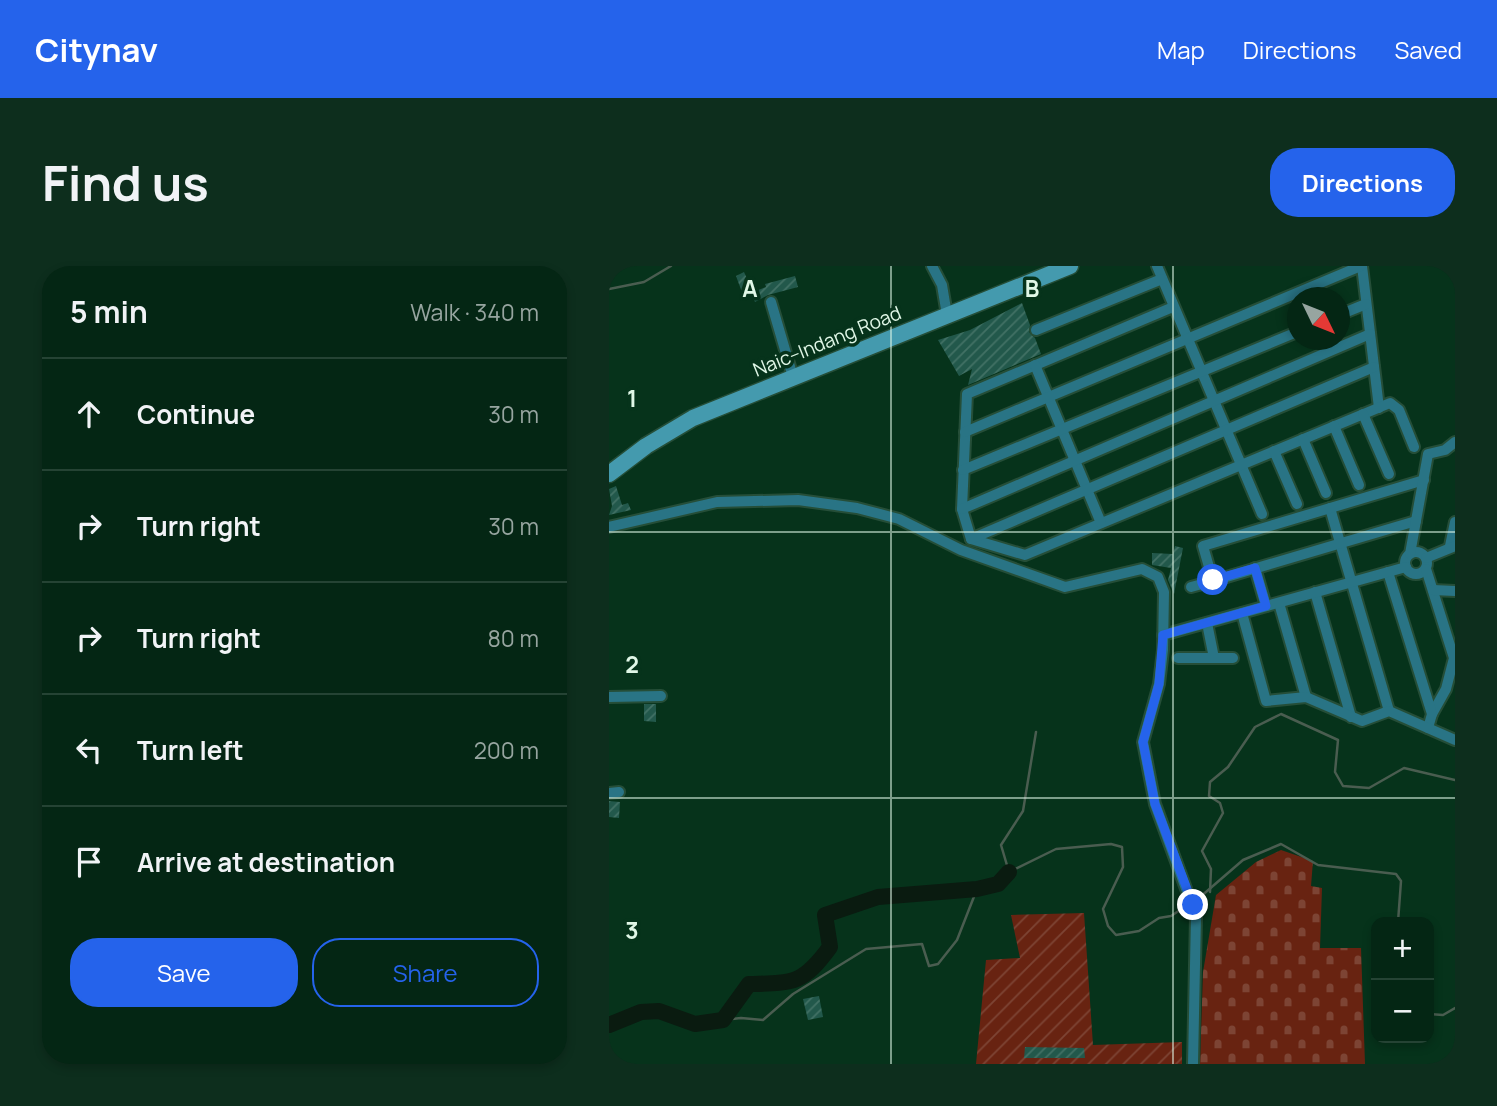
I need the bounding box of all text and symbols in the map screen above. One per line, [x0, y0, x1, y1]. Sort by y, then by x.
text: Citynav [35, 27, 158, 72]
text: Map [1157, 33, 1205, 66]
text: Directions [1243, 33, 1356, 66]
text: Saved [1394, 33, 1462, 66]
button: Directions [1270, 148, 1455, 217]
text: Find us [42, 149, 209, 216]
text: A [742, 272, 758, 304]
text: B [1025, 272, 1039, 304]
north arrow [1287, 287, 1350, 350]
text: 5 min [70, 291, 148, 332]
text: Walk · 340 m [410, 296, 539, 328]
street label: Naic–Indang Road [749, 299, 905, 383]
text: 1 [627, 382, 637, 414]
icon: ahead [70, 395, 108, 433]
text: Continue [137, 396, 255, 432]
text: 30 m [488, 398, 539, 430]
icon: right [70, 507, 108, 545]
text: Turn right [137, 508, 261, 544]
text: 30 m [488, 510, 539, 542]
route start [1197, 564, 1228, 595]
icon: right [70, 619, 108, 657]
text: Turn right [137, 620, 261, 656]
text: 80 m [488, 622, 539, 654]
text: 2 [625, 648, 639, 680]
icon: left [70, 731, 108, 769]
text: Turn left [137, 732, 244, 768]
text: 200 m [474, 734, 539, 766]
icon: arrive [70, 843, 108, 881]
text: Arrive at destination [137, 844, 395, 880]
route end [1177, 889, 1208, 920]
text: 3 [625, 914, 639, 946]
map controls [1371, 917, 1434, 1043]
button: + [1371, 917, 1434, 980]
button: Save [70, 938, 298, 1007]
button: Share [312, 938, 539, 1007]
button: − [1371, 980, 1434, 1043]

